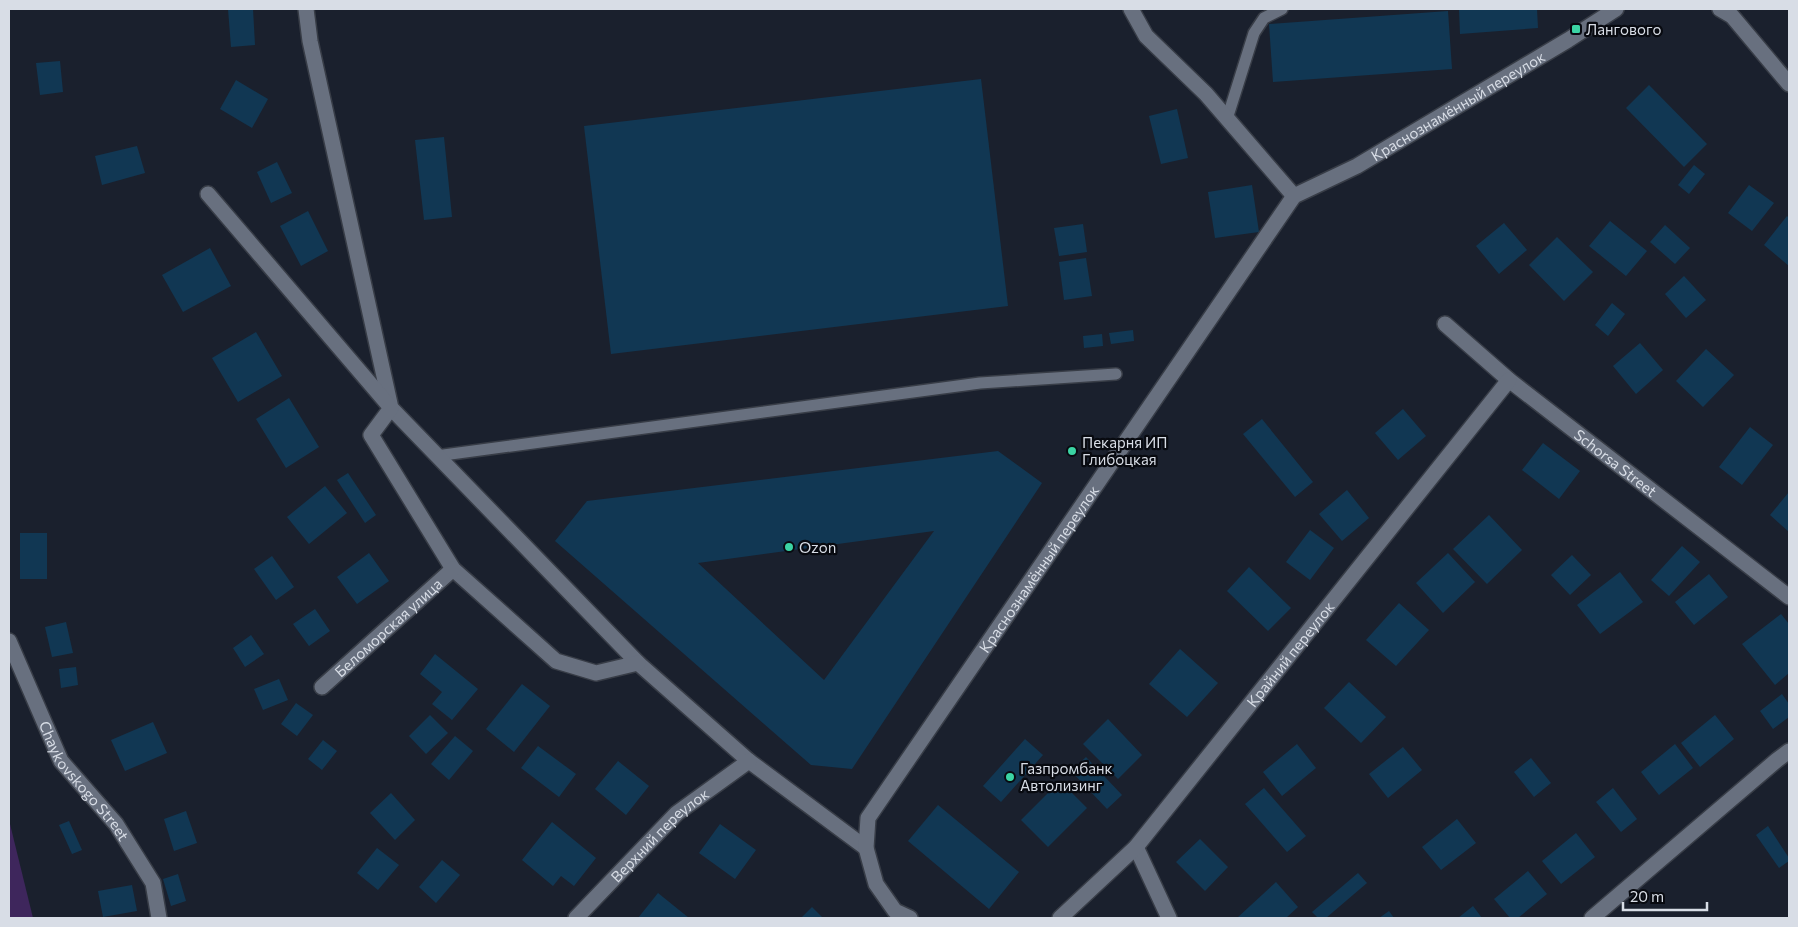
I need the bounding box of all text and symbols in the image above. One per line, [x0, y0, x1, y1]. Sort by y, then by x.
place label: Лангового [1586, 20, 1661, 38]
marker: Лангового [1570, 23, 1582, 35]
street label: Краснознамённый переулок [1368, 47, 1548, 165]
street label: Schorsa Street [1571, 425, 1661, 500]
place label: Пекарня ИП Глибоцкая [1082, 433, 1167, 468]
marker: Пекарня ИП Глибоцкая [1066, 445, 1078, 457]
street label: Краснознамённый переулок [975, 482, 1102, 656]
place label: Ozon [799, 538, 836, 556]
marker: Ozon [783, 541, 795, 553]
street label: Беломорская улица [331, 574, 446, 680]
street label: Крайний переулок [1243, 598, 1338, 710]
street label: Chaykovskogo Street [36, 718, 133, 844]
place label: Газпромбанк Автолизинг [1020, 759, 1113, 794]
marker: Газпромбанк Автолизинг [1004, 771, 1016, 783]
street label: Верхний переулок [607, 784, 712, 886]
scale bar [1623, 880, 1707, 912]
text: 20 m [1630, 887, 1664, 905]

